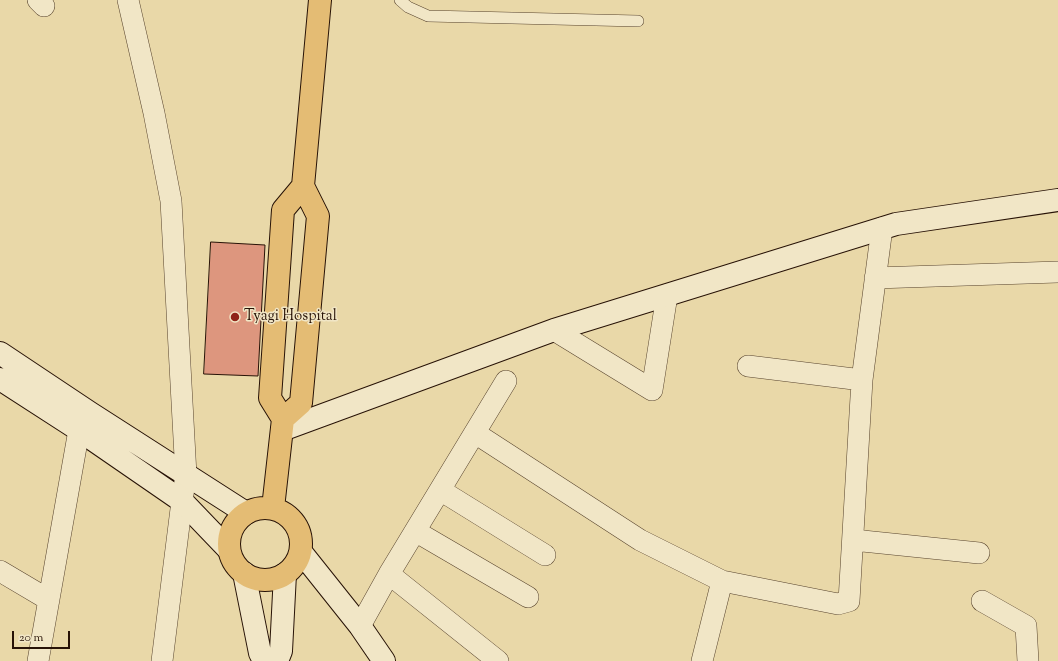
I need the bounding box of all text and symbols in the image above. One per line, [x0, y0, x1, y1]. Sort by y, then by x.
place label: Tyagi Hospital [244, 308, 337, 326]
marker: Tyagi Hospital [229, 311, 241, 323]
scale bar [14, 623, 72, 649]
text: 20 m [19, 629, 43, 647]

